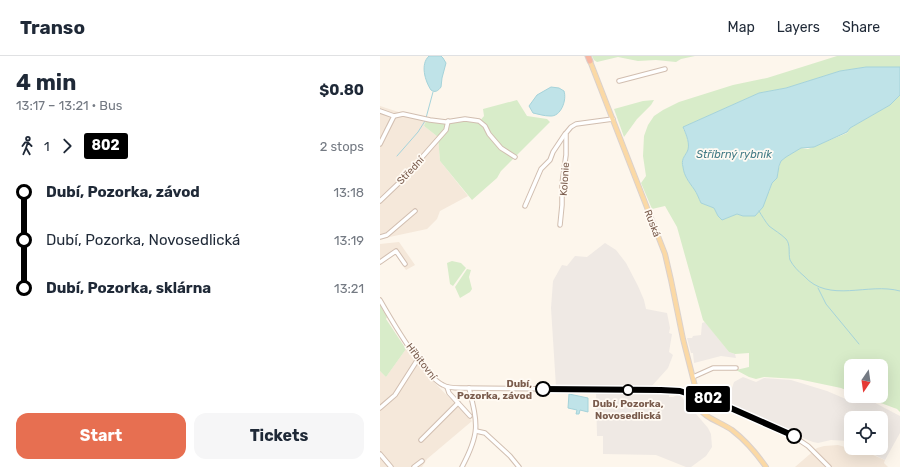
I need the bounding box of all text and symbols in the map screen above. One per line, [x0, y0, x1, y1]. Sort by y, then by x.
text: Transo [20, 16, 85, 39]
text: Map [728, 19, 755, 36]
text: Layers [777, 19, 820, 36]
text: Share [842, 19, 880, 36]
text: 4 min [16, 69, 76, 96]
text: $0.80 [319, 81, 364, 99]
text: 13:17 – 13:21 · Bus [16, 98, 122, 113]
icon: walk [16, 135, 38, 157]
icon: forward [56, 135, 78, 157]
text: 802 [92, 137, 120, 154]
text: 1 [44, 139, 50, 154]
text: 2 stops [320, 139, 364, 154]
water label: Stříbrný rybník [696, 148, 772, 161]
street label: Střední [395, 154, 427, 187]
street label: Kolonie [558, 161, 572, 196]
text: Dubí, Pozorka, závod [46, 183, 200, 201]
text: 13:18 [333, 185, 364, 200]
street label: Ruská [641, 208, 663, 239]
text: Dubí, Pozorka, Novosedlická [46, 231, 240, 249]
text: 13:19 [334, 233, 364, 248]
text: Dubí, Pozorka, sklárna [46, 279, 211, 297]
text: 13:21 [334, 281, 364, 296]
street label: Hřbitovní [403, 341, 439, 383]
north arrow [844, 359, 888, 403]
map controls [844, 359, 888, 455]
place label: Dubí, Pozorka, závod [457, 378, 532, 402]
marker: Dubí, Pozorka, závod [535, 381, 551, 397]
marker: Dubí, Pozorka, Novosedlická [622, 384, 634, 396]
line badge: 802 [685, 386, 731, 412]
text: 802 [694, 390, 722, 407]
place label: Dubí, Pozorka, Novosedlická [593, 398, 664, 422]
button: locate [844, 411, 888, 455]
button: Start [16, 413, 186, 459]
button: Tickets [194, 413, 364, 459]
unlabelled marker [786, 428, 802, 444]

